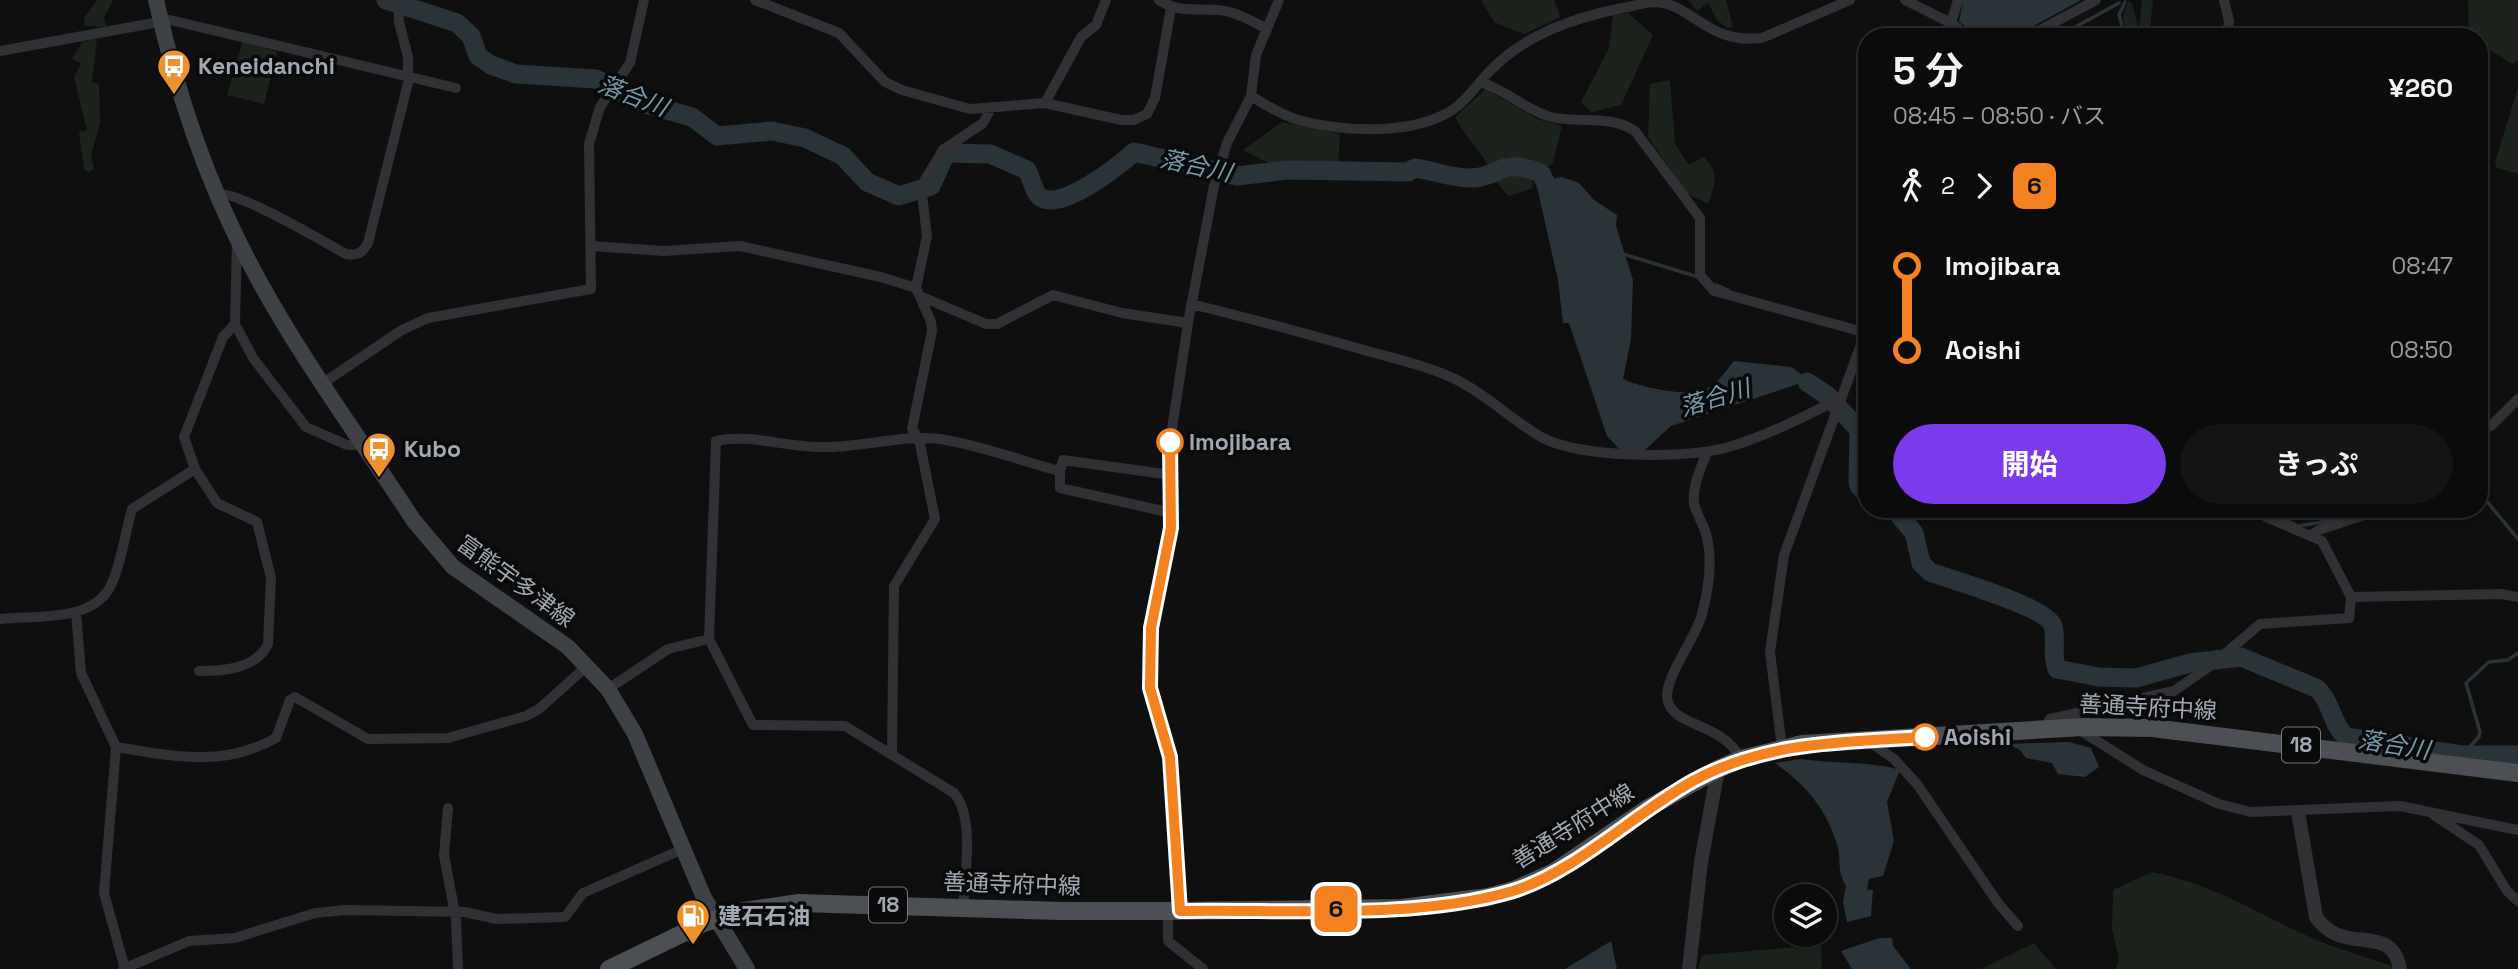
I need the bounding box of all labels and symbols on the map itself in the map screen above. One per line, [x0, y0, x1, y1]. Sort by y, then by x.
bus stop icon: Keneidanchi [155, 47, 193, 96]
place label: Keneidanchi [198, 51, 335, 81]
water label: 落合川 [594, 68, 675, 124]
water label: 落合川 [1158, 143, 1237, 189]
water label: 落合川 [1676, 371, 1757, 423]
place label: Imojibara [1189, 427, 1291, 457]
marker: Imojibara [1157, 429, 1183, 455]
bus stop icon: Kubo [360, 430, 398, 479]
place label: Kubo [404, 434, 461, 464]
street label: 富熊宇多津線 [451, 528, 581, 634]
street label: 善通寺府中線 [2078, 688, 2218, 726]
place label: Aoishi [1944, 722, 2011, 752]
marker: Aoishi [1912, 724, 1938, 750]
water label: 落合川 [2356, 724, 2435, 766]
road number: 18 [2282, 728, 2320, 762]
street label: 善通寺府中線 [1507, 777, 1639, 875]
street label: 善通寺府中線 [943, 867, 1081, 901]
line badge: 6 [1313, 886, 1359, 932]
road number: 18 [869, 888, 907, 922]
fuel station icon: 建石石油 [674, 897, 712, 946]
place label: 建石石油 [718, 901, 810, 931]

